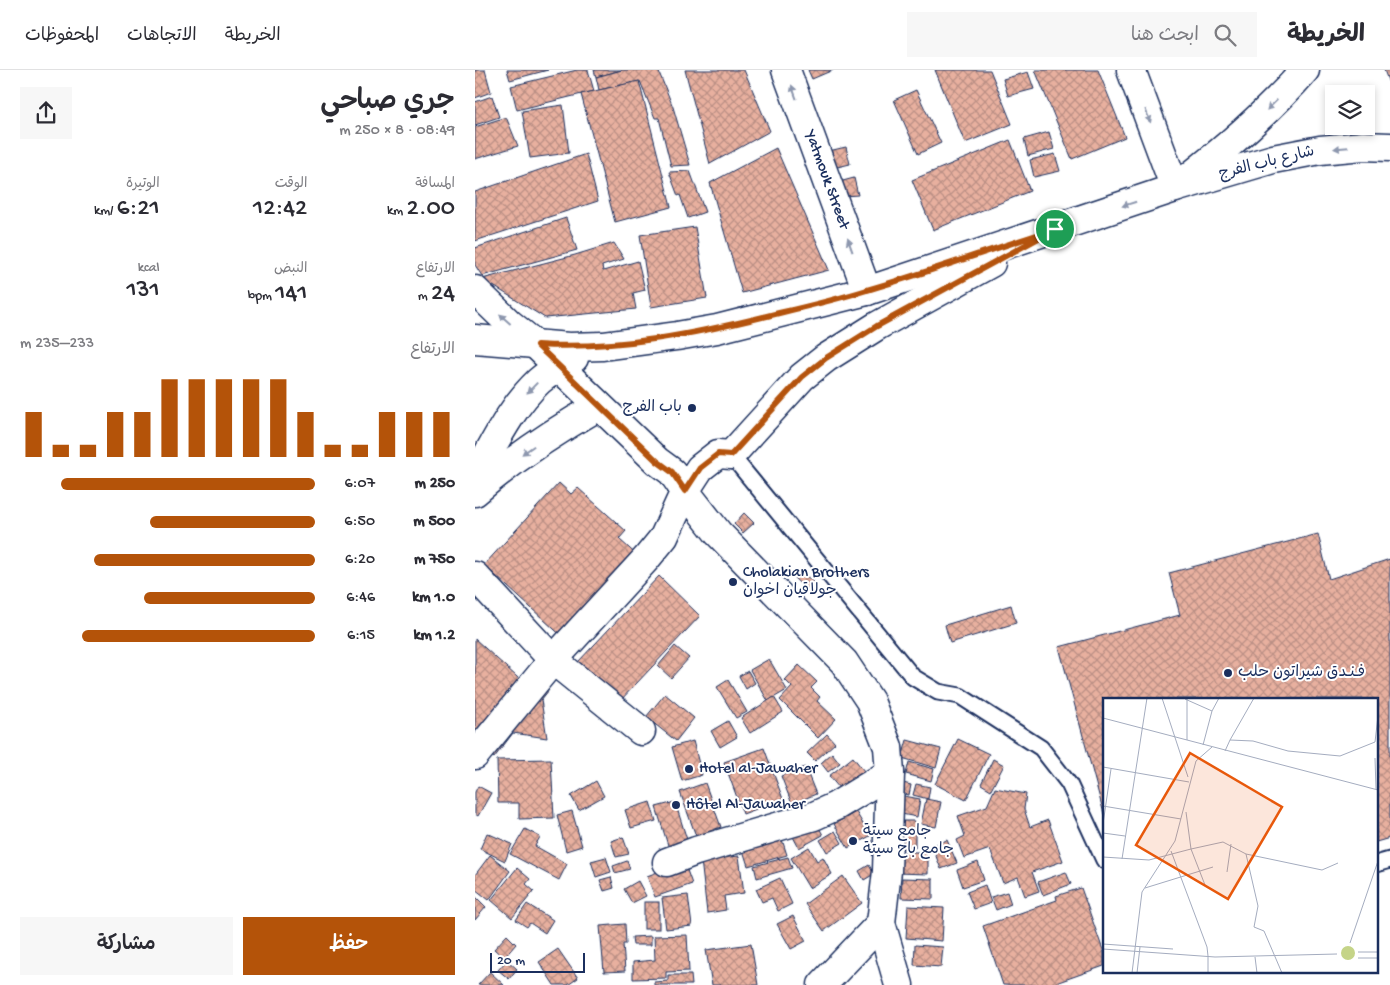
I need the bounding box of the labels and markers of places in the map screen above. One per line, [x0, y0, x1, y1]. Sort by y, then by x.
pin [1034, 208, 1076, 250]
place label: باب الفرج [622, 399, 682, 418]
marker: باب الفرج [686, 402, 698, 414]
place label: Cholakian Brothers جولاقيان اخوان [743, 564, 870, 601]
marker: Cholakian Brothers جولاقيان اخوان [727, 576, 739, 588]
place label: فـنـدق شيراتون حلب [1238, 664, 1365, 683]
marker: فـنـدق شيراتون حلب [1222, 667, 1234, 679]
place label: Hotel al-Jawaher [699, 760, 818, 779]
marker: Hotel al-Jawaher [683, 763, 695, 775]
place label: Hôtel Al-Jawaher [686, 796, 806, 815]
marker: Hôtel Al-Jawaher [670, 799, 682, 811]
place label: جامع سيتة جامع باح سيتة [863, 822, 954, 860]
marker: جامع سيتة جامع باح سيتة [847, 835, 859, 847]

